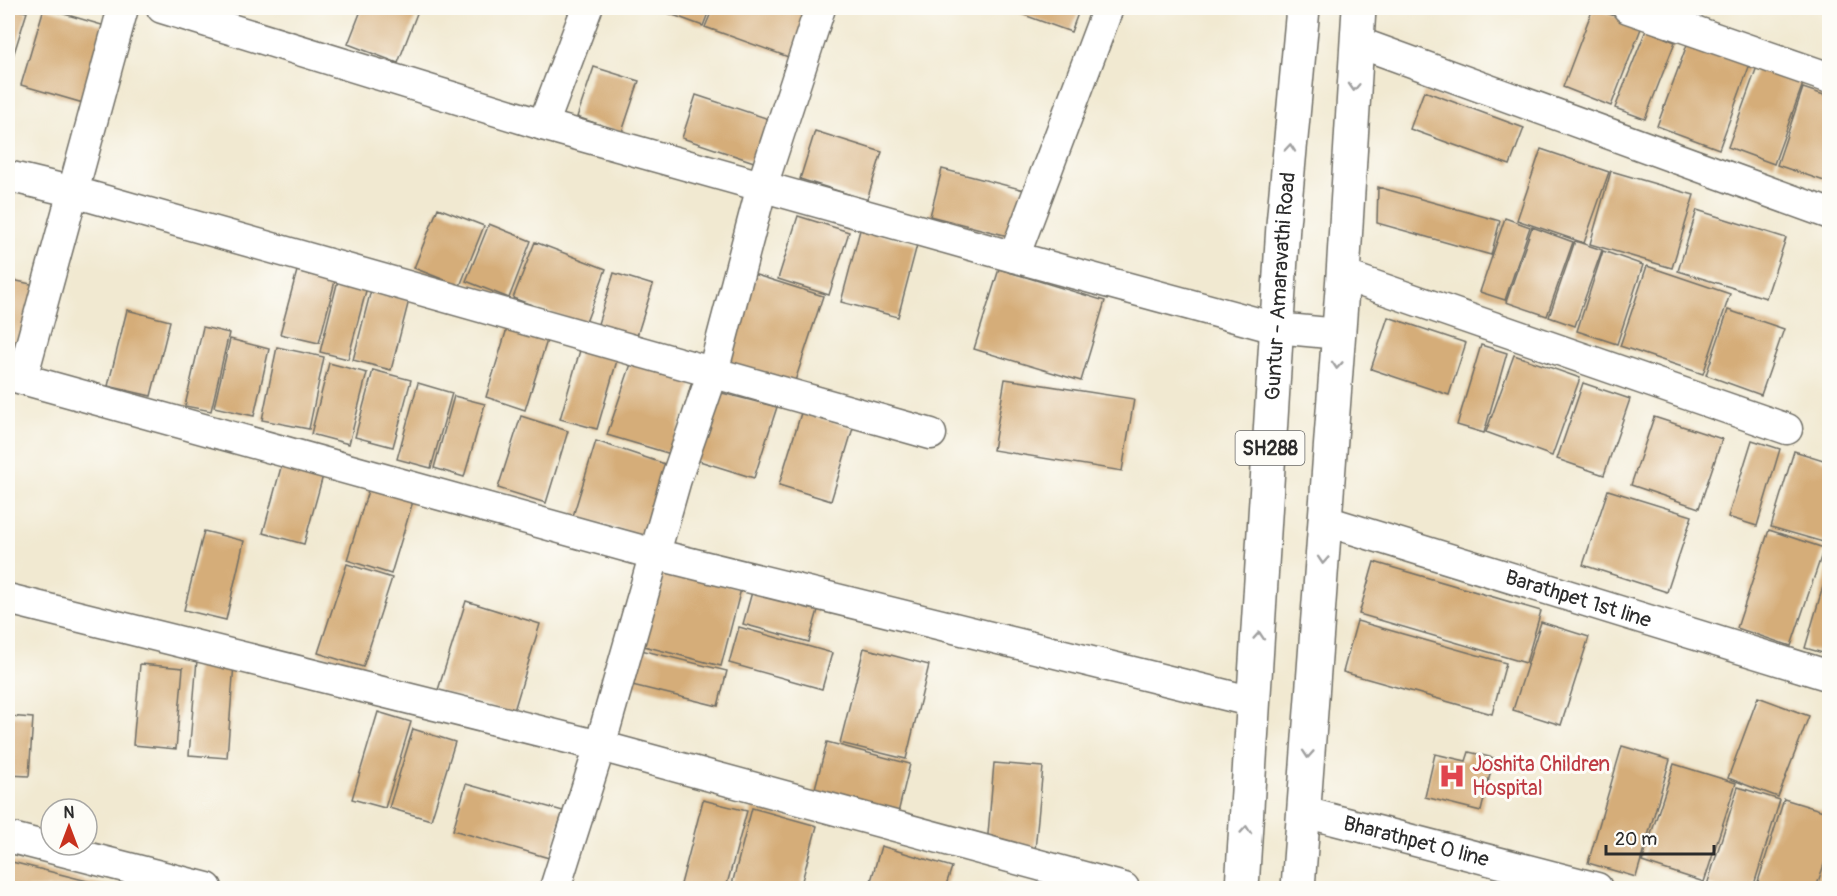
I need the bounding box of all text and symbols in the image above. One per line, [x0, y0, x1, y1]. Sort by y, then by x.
one-way arrow [1348, 82, 1361, 91]
one-way arrow [1283, 143, 1296, 152]
street label: Guntur - Amaravathi Road [1259, 171, 1302, 401]
one-way arrow [1331, 361, 1344, 370]
road number: SH288 [1236, 431, 1304, 465]
one-way arrow [1317, 555, 1330, 564]
street label: Barathpet 1st line [1502, 564, 1655, 634]
one-way arrow [1252, 631, 1265, 640]
one-way arrow [1302, 750, 1315, 759]
place label: Joshita Children Hospital [1472, 751, 1610, 802]
hospital icon: Joshita Children Hospital [1437, 761, 1467, 791]
north arrow [39, 797, 99, 857]
text: N [64, 803, 75, 823]
street label: Bharathpet 0 line [1340, 810, 1493, 874]
scale bar [1606, 818, 1714, 856]
one-way arrow [1240, 826, 1253, 835]
text: 20 m [1615, 828, 1657, 851]

